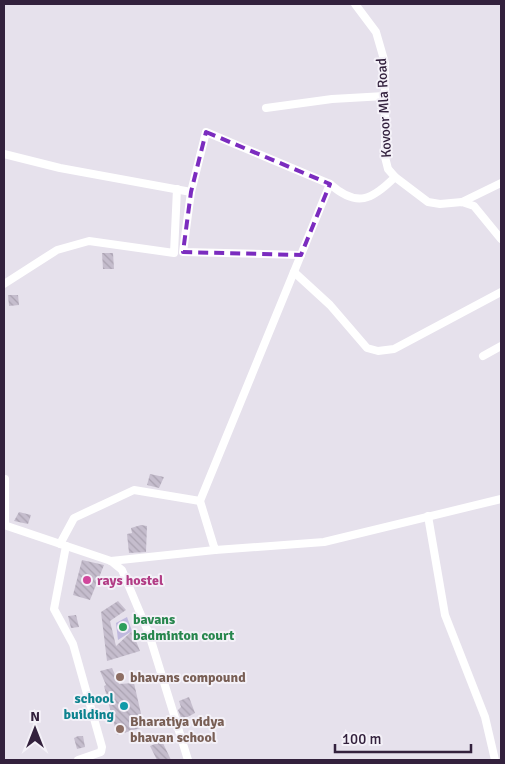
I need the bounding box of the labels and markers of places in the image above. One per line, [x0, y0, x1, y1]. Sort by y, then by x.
place label: rays hostel [97, 572, 164, 589]
marker: rays hostel [81, 574, 93, 586]
place label: bavans badminton court [133, 611, 235, 644]
marker: bavans badminton court [117, 621, 129, 633]
place label: bhavans compound [130, 669, 246, 686]
marker: bhavans compound [114, 671, 126, 683]
place label: school building [63, 690, 115, 723]
marker: school building [118, 700, 130, 712]
place label: Bharatiya vidya bhavan school [130, 713, 224, 746]
marker: Bharatiya vidya bhavan school [114, 723, 126, 735]

